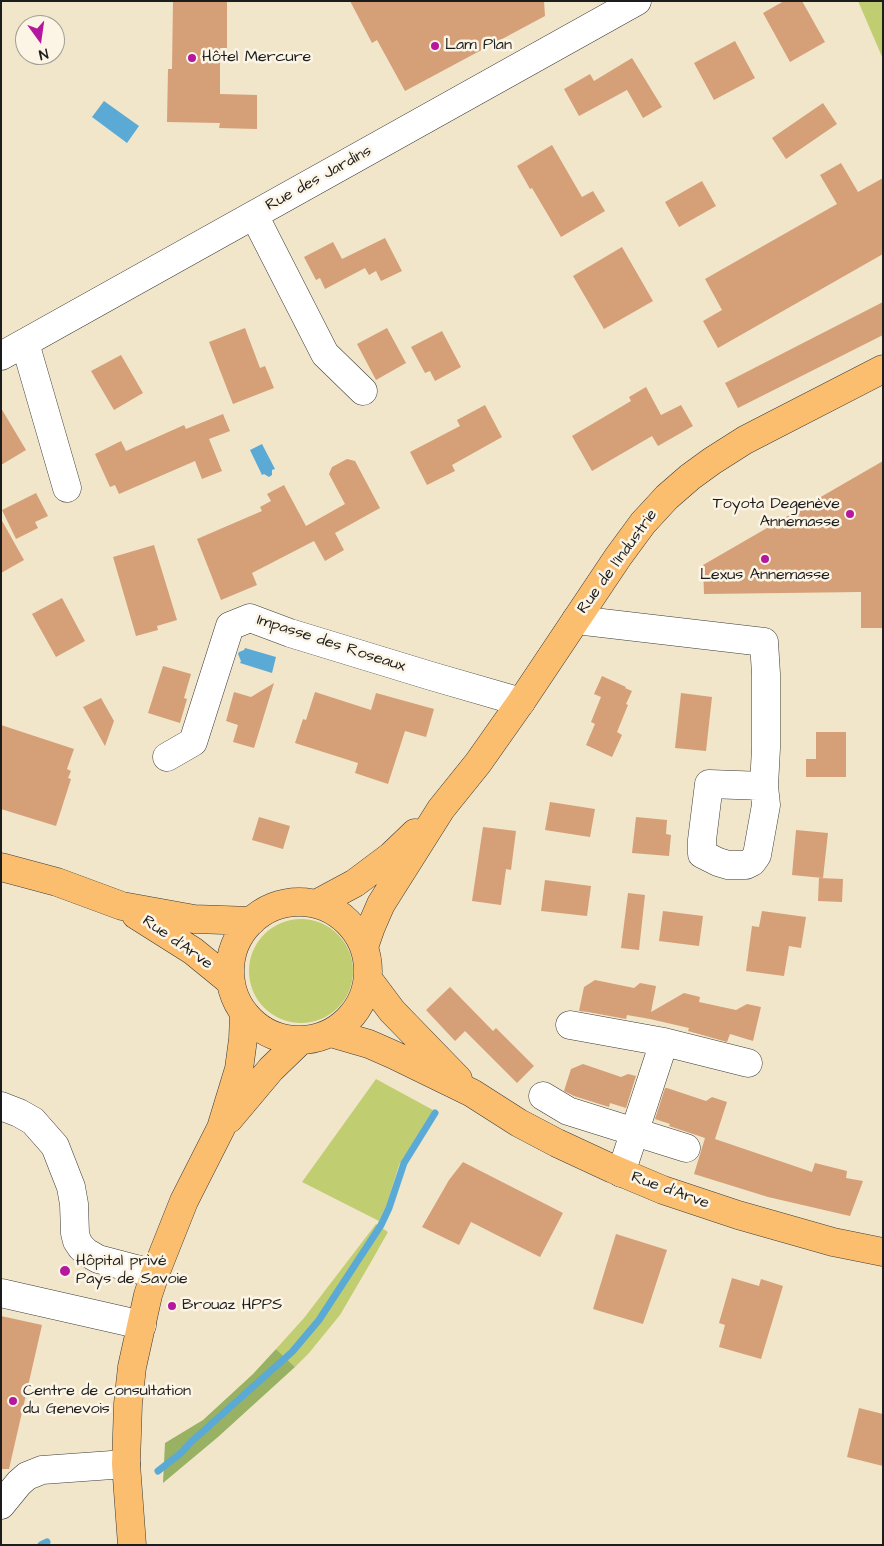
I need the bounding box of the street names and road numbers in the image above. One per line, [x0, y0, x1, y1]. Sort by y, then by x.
street label: Rue des Jardins [263, 142, 375, 216]
street label: Rue de l'Industrie [574, 506, 662, 618]
street label: Impasse des Roseaux [254, 611, 408, 677]
street label: Rue d'Arve [138, 912, 216, 974]
street label: Rue d'Arve [628, 1168, 712, 1214]

